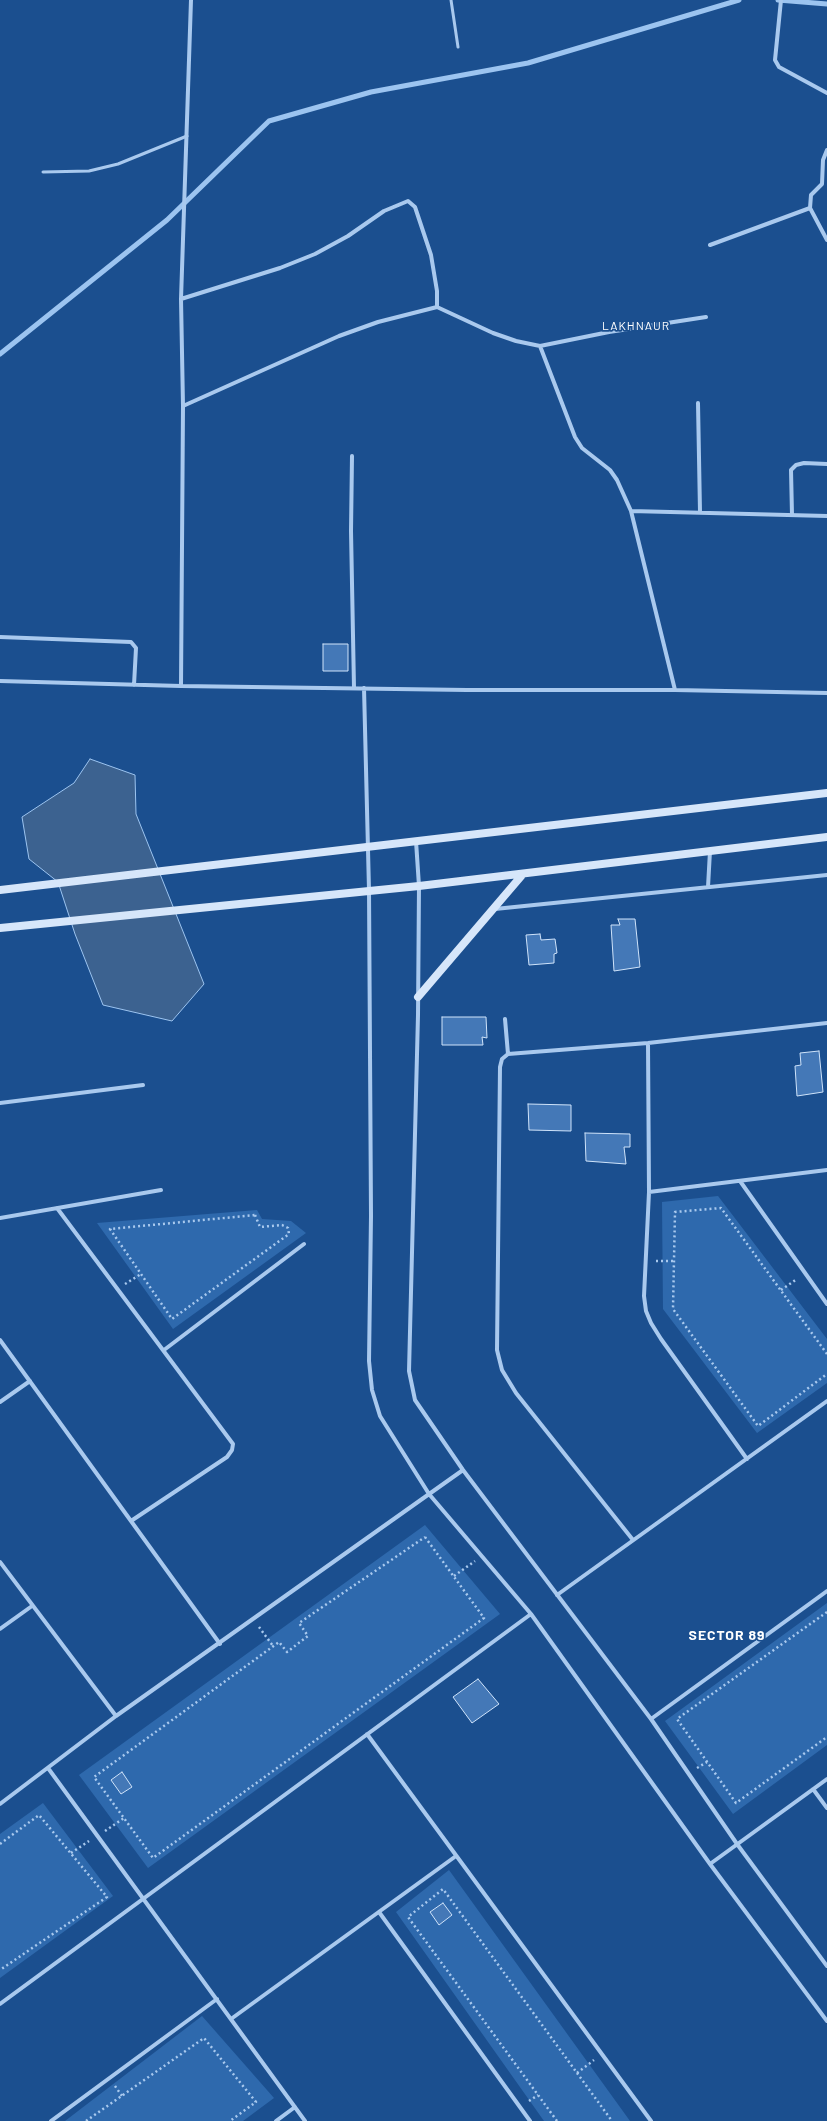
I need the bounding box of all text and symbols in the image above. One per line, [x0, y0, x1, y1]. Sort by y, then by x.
district label: LAKHNAUR [602, 319, 670, 333]
district label: SECTOR 89 [689, 1627, 765, 1643]

